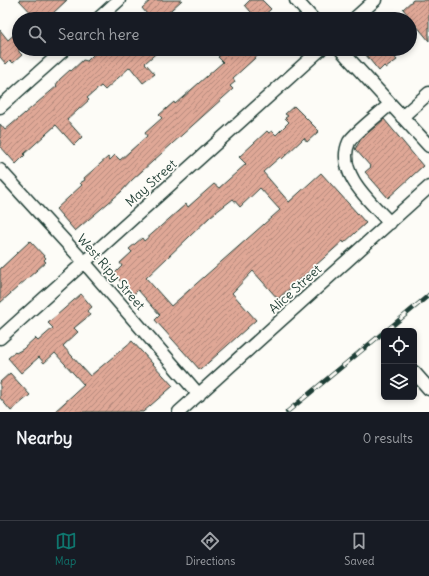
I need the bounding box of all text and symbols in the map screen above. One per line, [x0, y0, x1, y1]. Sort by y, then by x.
search box [12, 12, 417, 56]
icon: search [26, 23, 48, 45]
text: Search here [58, 25, 139, 44]
street label: May Street [122, 155, 181, 210]
street label: West Ripy Street [73, 230, 149, 314]
street label: Alice Street [265, 260, 325, 317]
map controls [381, 328, 417, 400]
button: locate [381, 328, 417, 364]
button: layers [381, 364, 417, 400]
text: Nearby [16, 427, 72, 449]
text: 0 results [363, 430, 413, 447]
tab: Map [55, 530, 77, 568]
tab: Directions [186, 530, 235, 568]
tab: Saved [344, 530, 374, 568]

